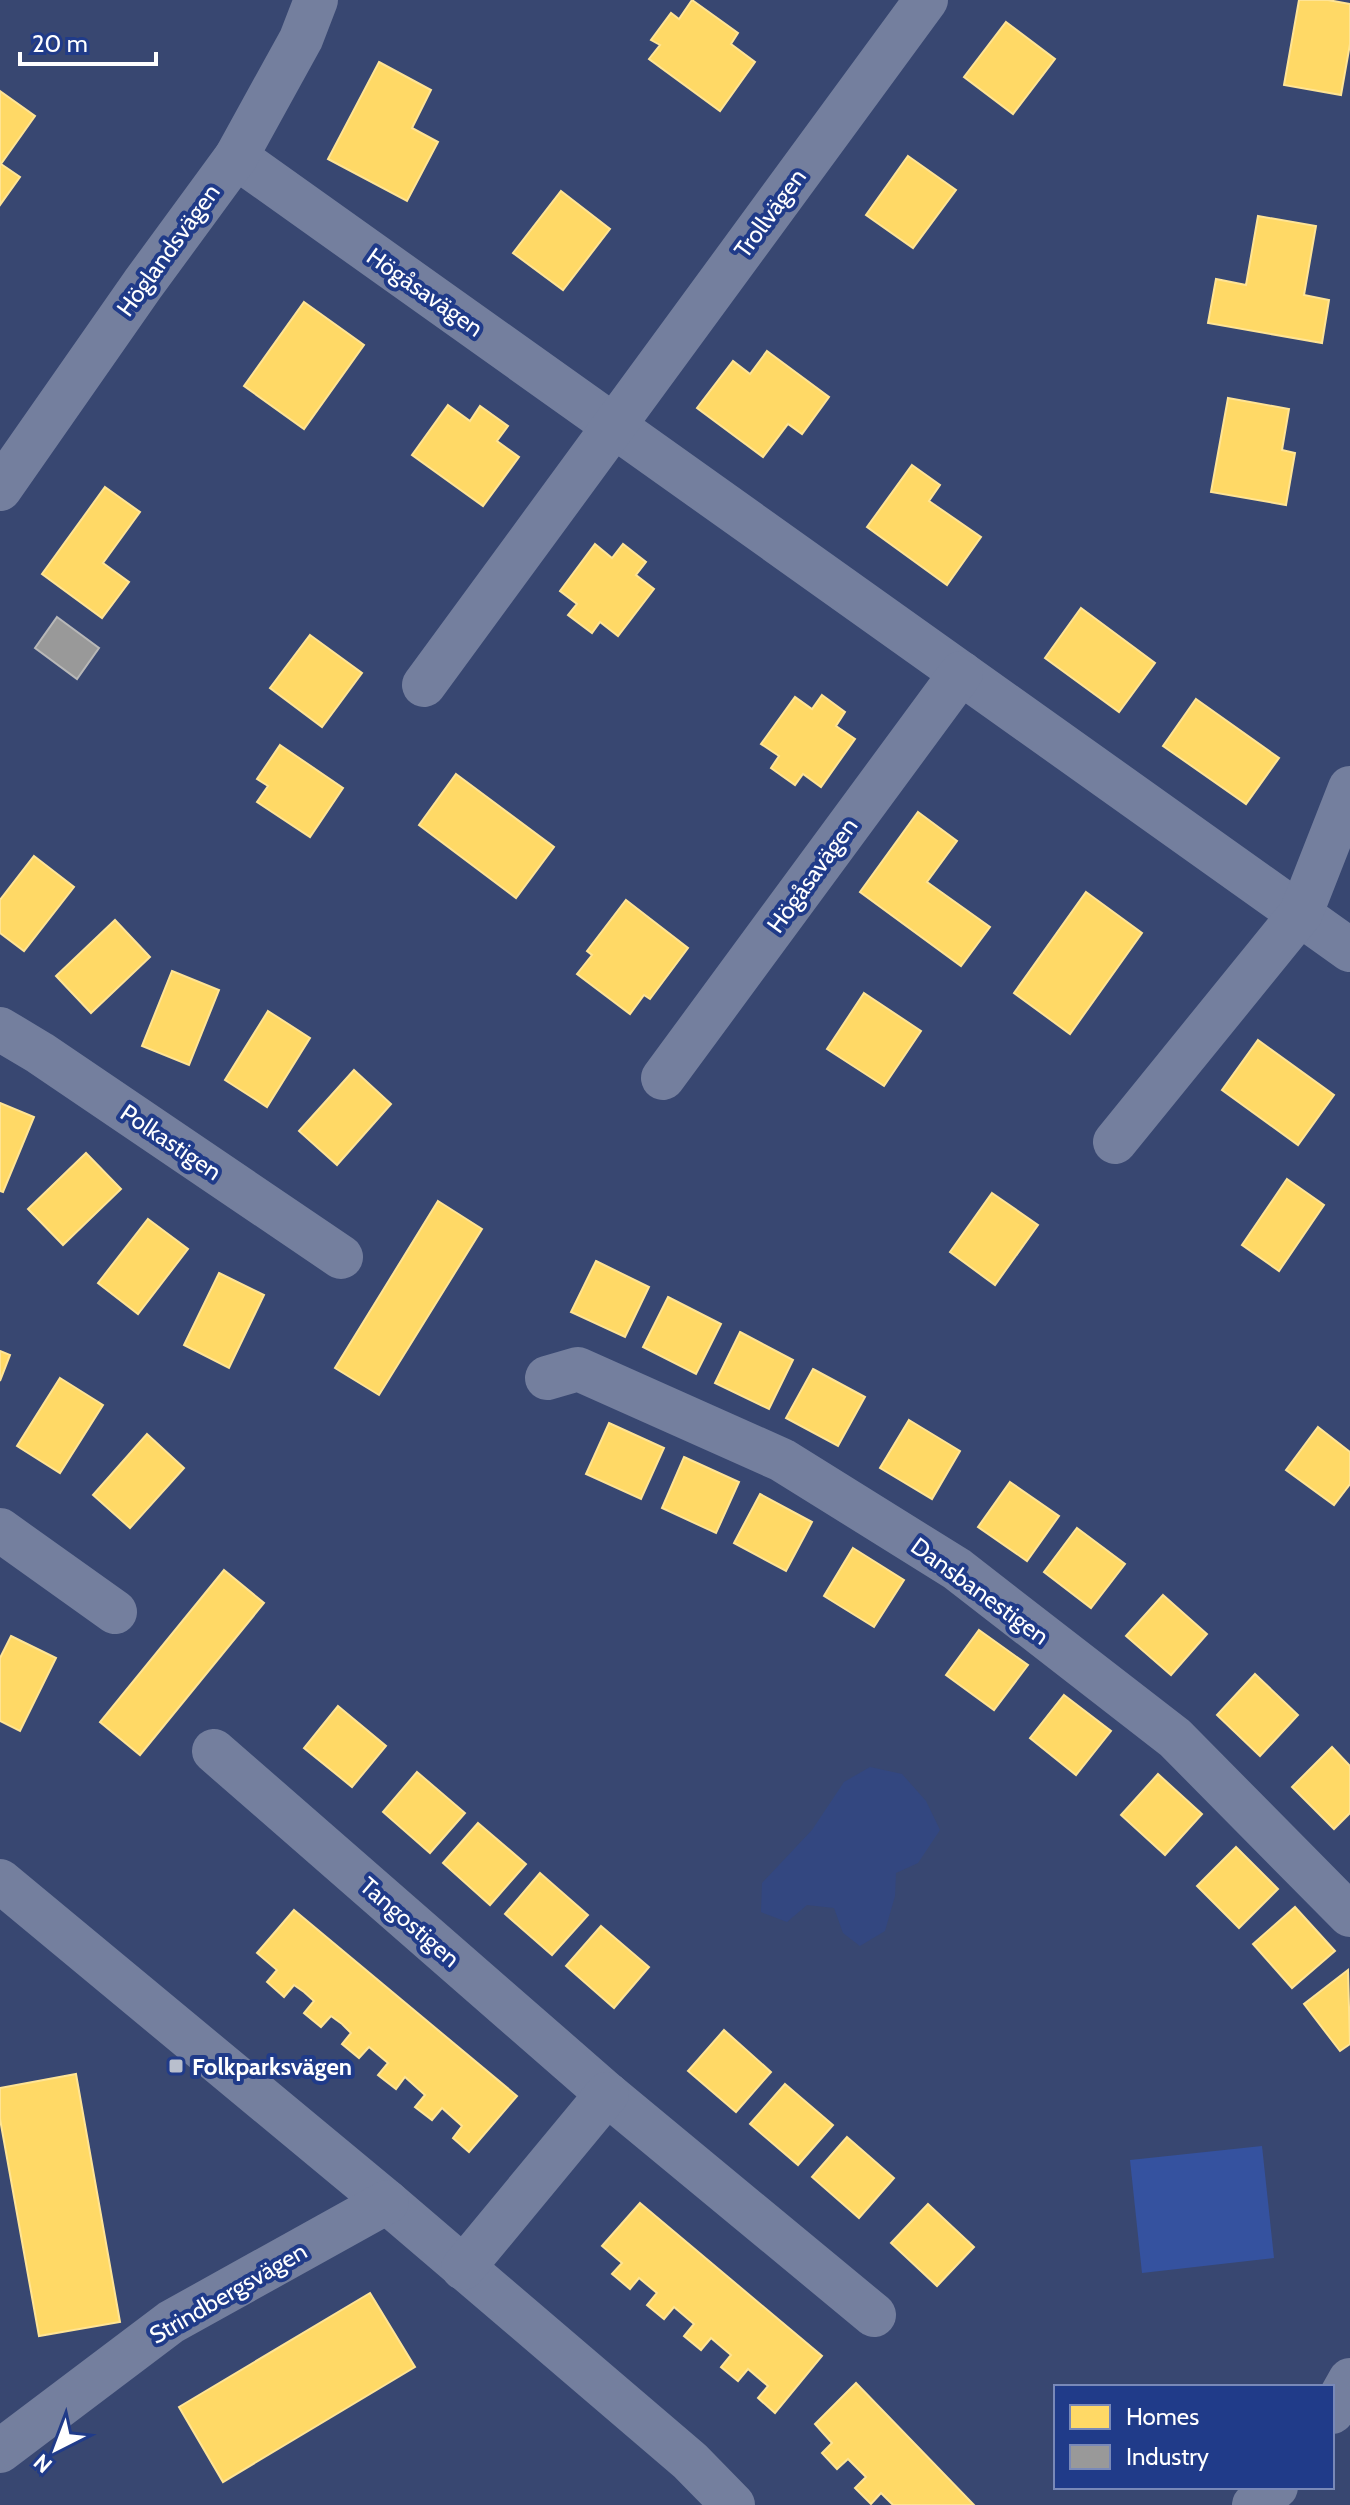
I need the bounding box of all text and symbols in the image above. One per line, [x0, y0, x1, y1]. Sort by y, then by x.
scale bar [20, 16, 156, 66]
text: 20 m [32, 29, 88, 58]
street label: Trollvägen [728, 163, 812, 263]
street label: Höglandsvägen [110, 178, 226, 322]
street label: Högåsavägen [361, 241, 489, 343]
street label: Högåsavägen [761, 812, 863, 938]
street label: Polkastigen [115, 1098, 227, 1186]
street label: Dansbanestigen [905, 1531, 1055, 1651]
street label: Tangostigen [354, 1871, 466, 1973]
place label: Folkparksvägen [192, 2052, 352, 2081]
marker: Folkparksvägen [167, 2057, 185, 2075]
street label: Strindbergsvägen [144, 2236, 312, 2350]
legend [1054, 2385, 1334, 2489]
text: Homes [1126, 2402, 1199, 2431]
north arrow [16, 2409, 96, 2489]
text: Industry [1126, 2442, 1209, 2471]
text: N [28, 2448, 58, 2479]

